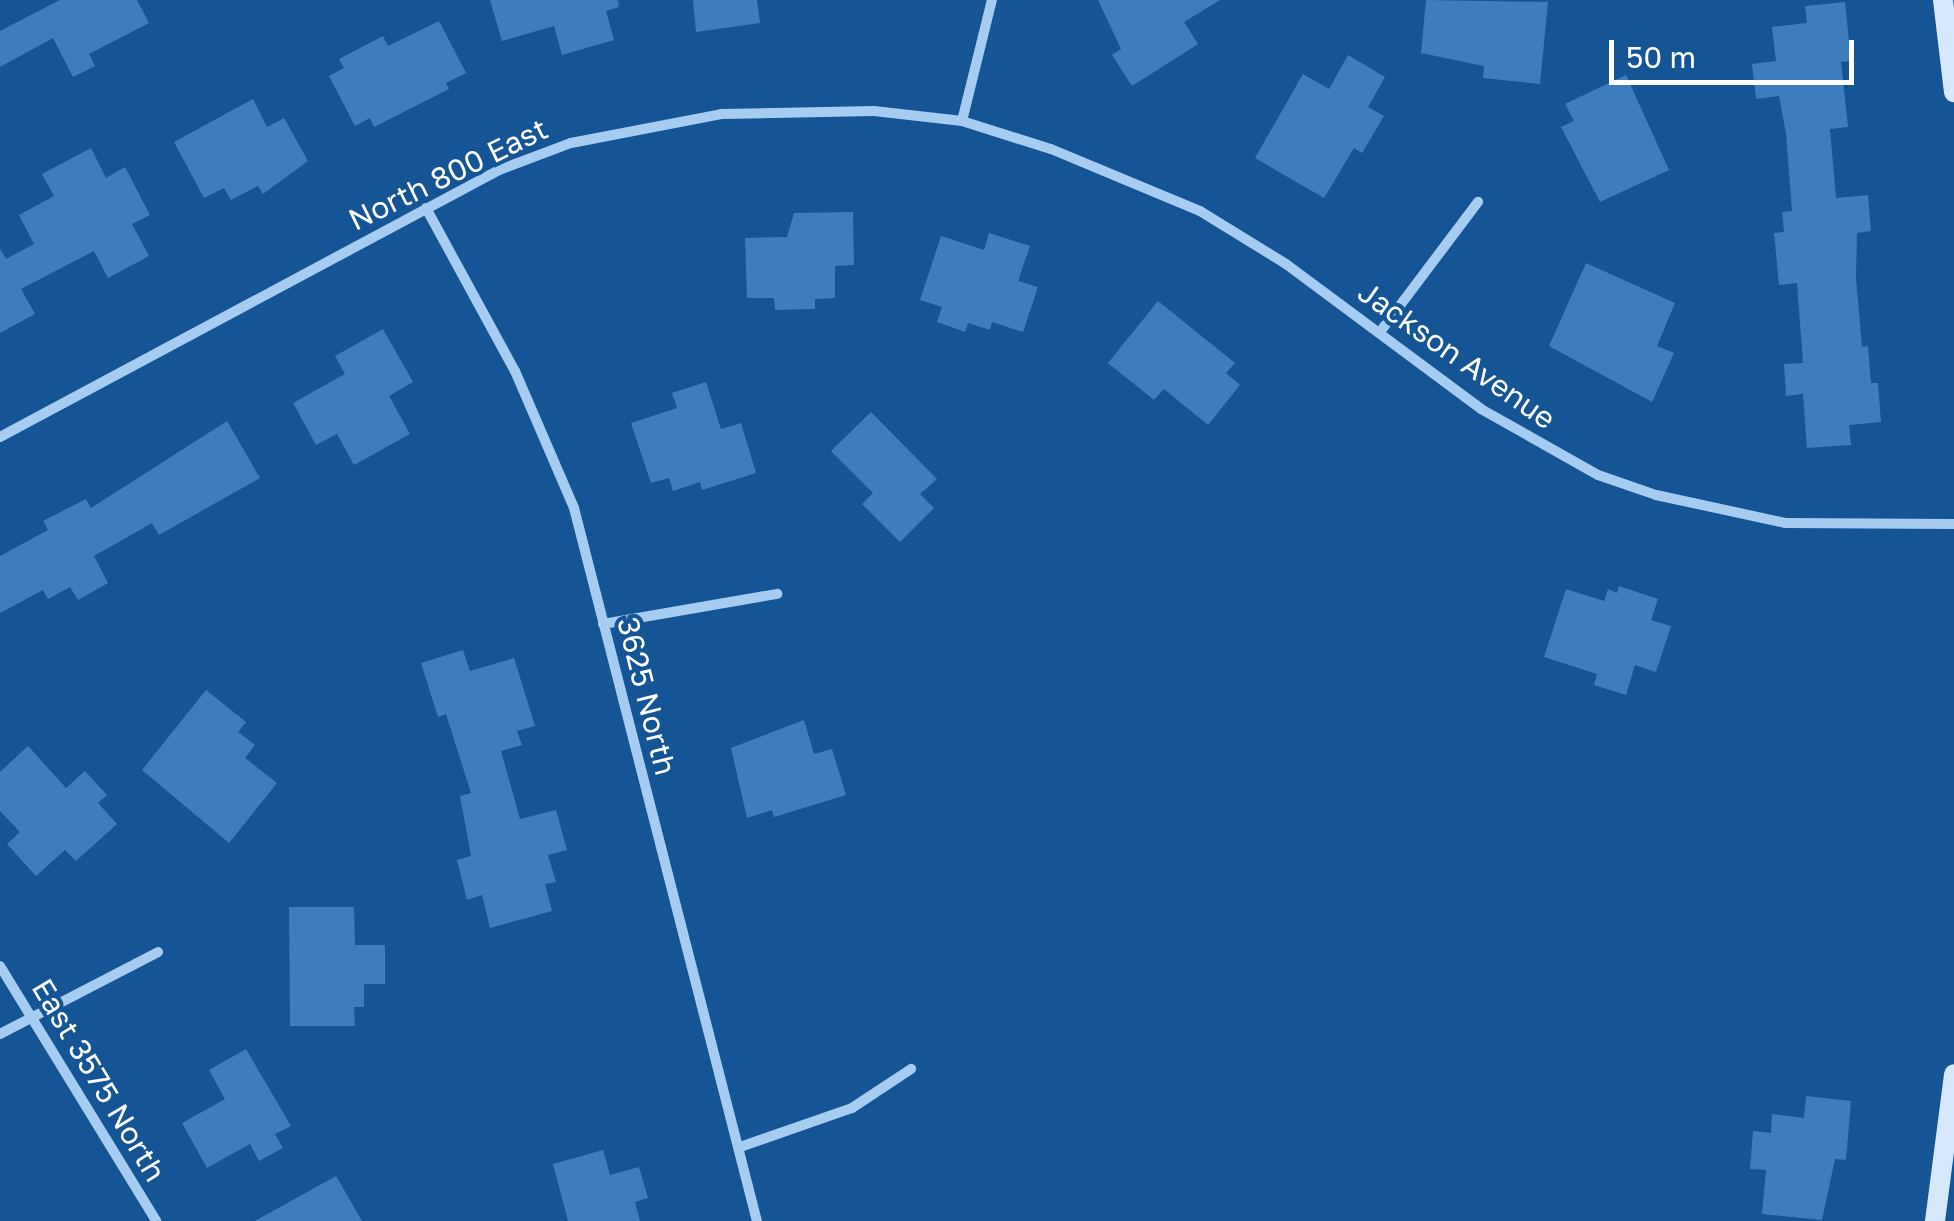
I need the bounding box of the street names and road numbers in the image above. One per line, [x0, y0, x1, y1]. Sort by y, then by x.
street label: North 800 East [343, 110, 553, 238]
street label: Jackson Avenue [1351, 274, 1563, 436]
street label: 3625 North [610, 613, 684, 779]
street label: East 3575 North [24, 972, 174, 1188]

